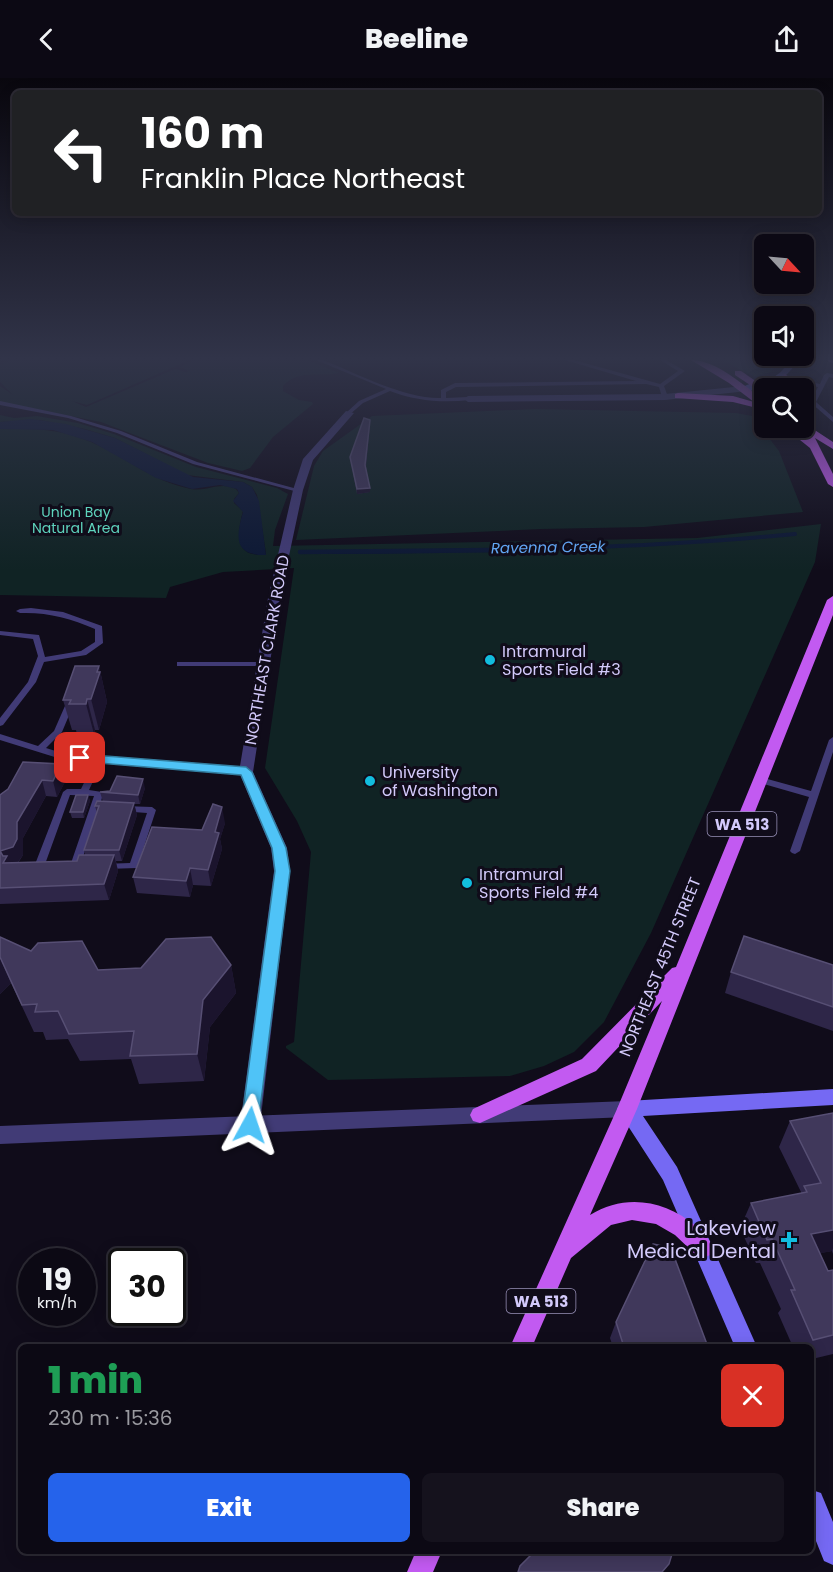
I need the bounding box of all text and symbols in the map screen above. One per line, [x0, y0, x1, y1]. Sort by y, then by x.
text: Beeline [365, 20, 468, 57]
icon: back [30, 23, 63, 56]
icon: share [770, 23, 803, 56]
text: 160 m [141, 104, 264, 163]
icon: left [42, 114, 120, 192]
text: Franklin Place Northeast [141, 160, 465, 197]
north arrow [754, 234, 814, 294]
map controls [754, 234, 814, 438]
button: sound [754, 306, 814, 366]
button: search [754, 378, 814, 438]
park label: Union Bay Natural Area [32, 502, 120, 538]
water label: Ravenna Creek [491, 535, 607, 558]
street label: NORTHEAST CLARK ROAD [239, 553, 295, 747]
place label: Intramural Sports Field #3 [502, 640, 621, 681]
marker: Intramural Sports Field #3 [483, 653, 497, 667]
pin [54, 732, 105, 783]
icon: arrive [63, 741, 96, 774]
place label: University of Washington [382, 761, 498, 802]
marker: University of Washington [363, 774, 377, 788]
road number: WA 513 [708, 812, 777, 836]
place label: Intramural Sports Field #4 [479, 863, 598, 904]
street label: NORTHEAST 45TH STREET [613, 874, 707, 1060]
marker: Intramural Sports Field #4 [460, 876, 474, 890]
position arrow [218, 1093, 282, 1157]
place label: Lakeview Medical Dental [627, 1214, 777, 1265]
marker: Lakeview Medical Dental [780, 1231, 798, 1249]
speed limit sign: 30 [108, 1248, 186, 1326]
text: 19 [42, 1258, 72, 1301]
road number: WA 513 [506, 1289, 576, 1313]
text: km/h [37, 1292, 77, 1313]
text: 1 min [48, 1355, 143, 1406]
button: close [721, 1364, 784, 1427]
text: 230 m · 15:36 [48, 1404, 172, 1432]
button: Exit [48, 1473, 410, 1542]
button: Share [422, 1473, 784, 1542]

